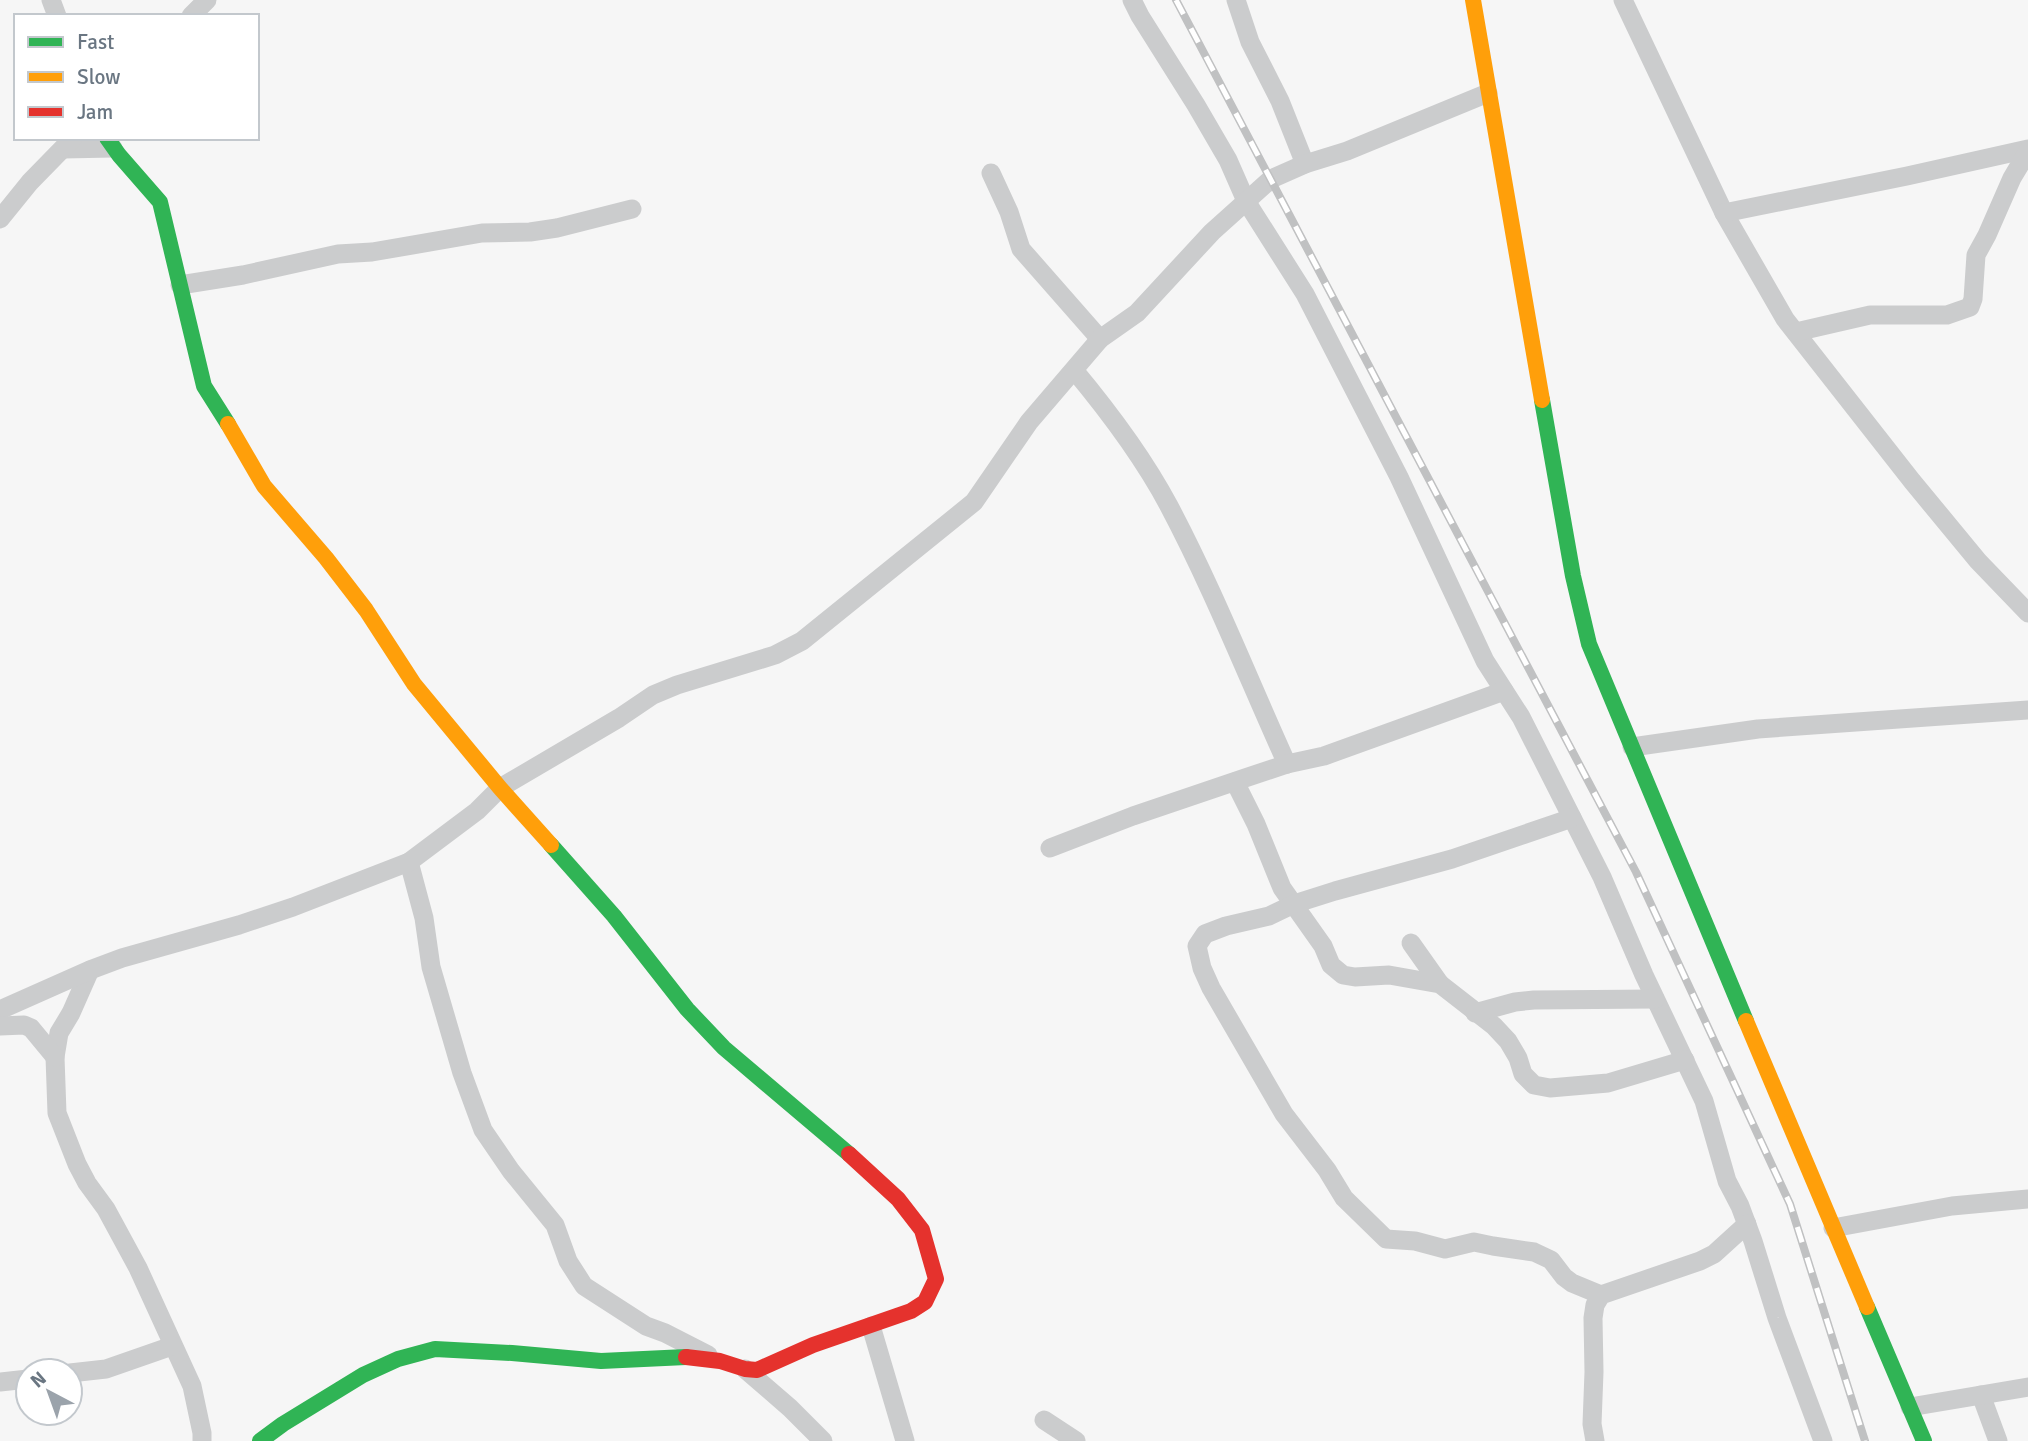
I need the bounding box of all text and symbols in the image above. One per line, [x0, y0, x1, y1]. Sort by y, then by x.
legend [14, 14, 259, 140]
text: Fast [77, 29, 114, 55]
text: Slow [77, 64, 121, 90]
text: Jam [77, 99, 113, 125]
north arrow [14, 1357, 84, 1427]
text: N [26, 1367, 51, 1393]

